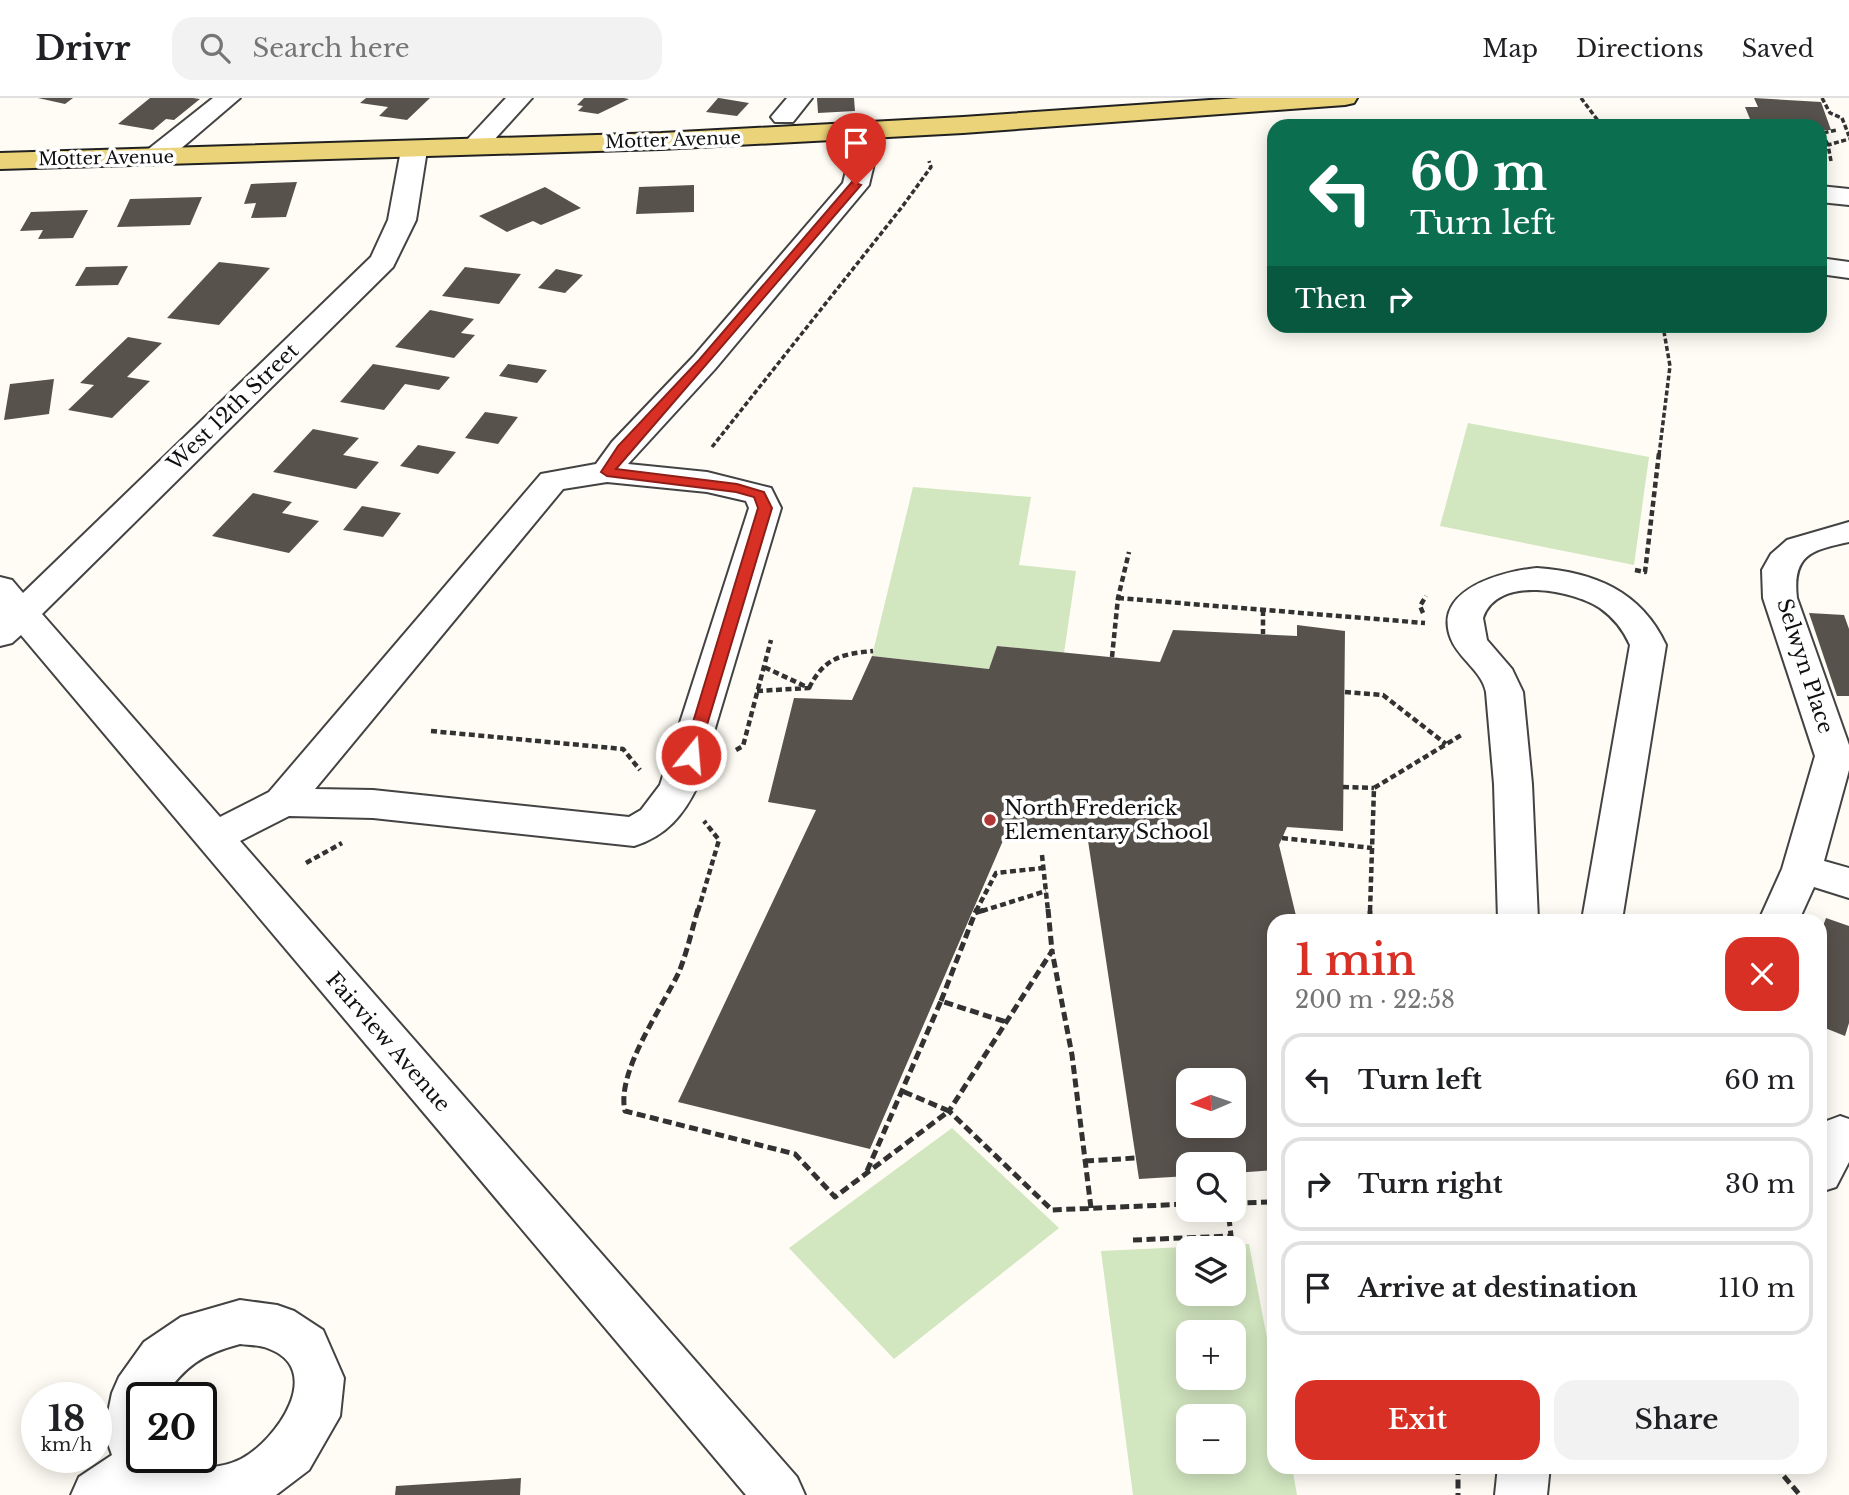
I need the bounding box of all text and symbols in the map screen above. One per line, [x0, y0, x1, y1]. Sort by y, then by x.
search box [172, 17, 662, 80]
text: Drivr [35, 28, 130, 69]
icon: search [196, 29, 234, 67]
text: Search here [252, 32, 410, 64]
text: Map [1482, 34, 1538, 63]
text: Directions [1576, 34, 1704, 63]
text: Saved [1742, 34, 1814, 63]
pin [826, 113, 886, 185]
icon: arrive [837, 124, 875, 162]
street label: Motter Avenue [605, 127, 741, 153]
text: 60 m [1410, 142, 1547, 203]
street label: Motter Avenue [38, 146, 174, 170]
icon: left [1295, 147, 1386, 238]
text: Turn left [1410, 203, 1556, 243]
icon: right [1381, 280, 1419, 318]
text: Then [1295, 283, 1367, 315]
street label: West 12th Street [161, 338, 304, 477]
street label: Selwyn Place [1771, 595, 1839, 737]
position arrow [654, 718, 728, 792]
place label: North Frederick Elementary School [1004, 795, 1209, 845]
marker: North Frederick Elementary School [982, 812, 998, 828]
text: 1 min [1295, 934, 1416, 986]
button: close [1725, 937, 1799, 1011]
street label: Fairview Avenue [320, 967, 456, 1117]
text: 200 m · 22:58 [1295, 986, 1455, 1014]
icon: left [1299, 1061, 1337, 1099]
text: Turn left [1358, 1064, 1482, 1096]
text: 60 m [1724, 1064, 1795, 1096]
north arrow [1176, 1068, 1246, 1138]
map controls [1176, 1068, 1246, 1474]
button: search [1176, 1152, 1246, 1222]
icon: right [1299, 1165, 1337, 1203]
text: Turn right [1358, 1168, 1503, 1200]
text: 30 m [1725, 1168, 1795, 1200]
button: layers [1176, 1236, 1246, 1306]
icon: arrive [1299, 1269, 1337, 1307]
text: Arrive at destination [1358, 1272, 1638, 1304]
text: 110 m [1718, 1272, 1795, 1304]
button: + [1176, 1320, 1246, 1390]
button: Exit [1295, 1380, 1540, 1460]
button: Share [1554, 1380, 1799, 1460]
speed limit sign: 20 [126, 1382, 217, 1473]
text: 18 [48, 1397, 85, 1440]
button: − [1176, 1404, 1246, 1474]
text: km/h [41, 1434, 92, 1456]

